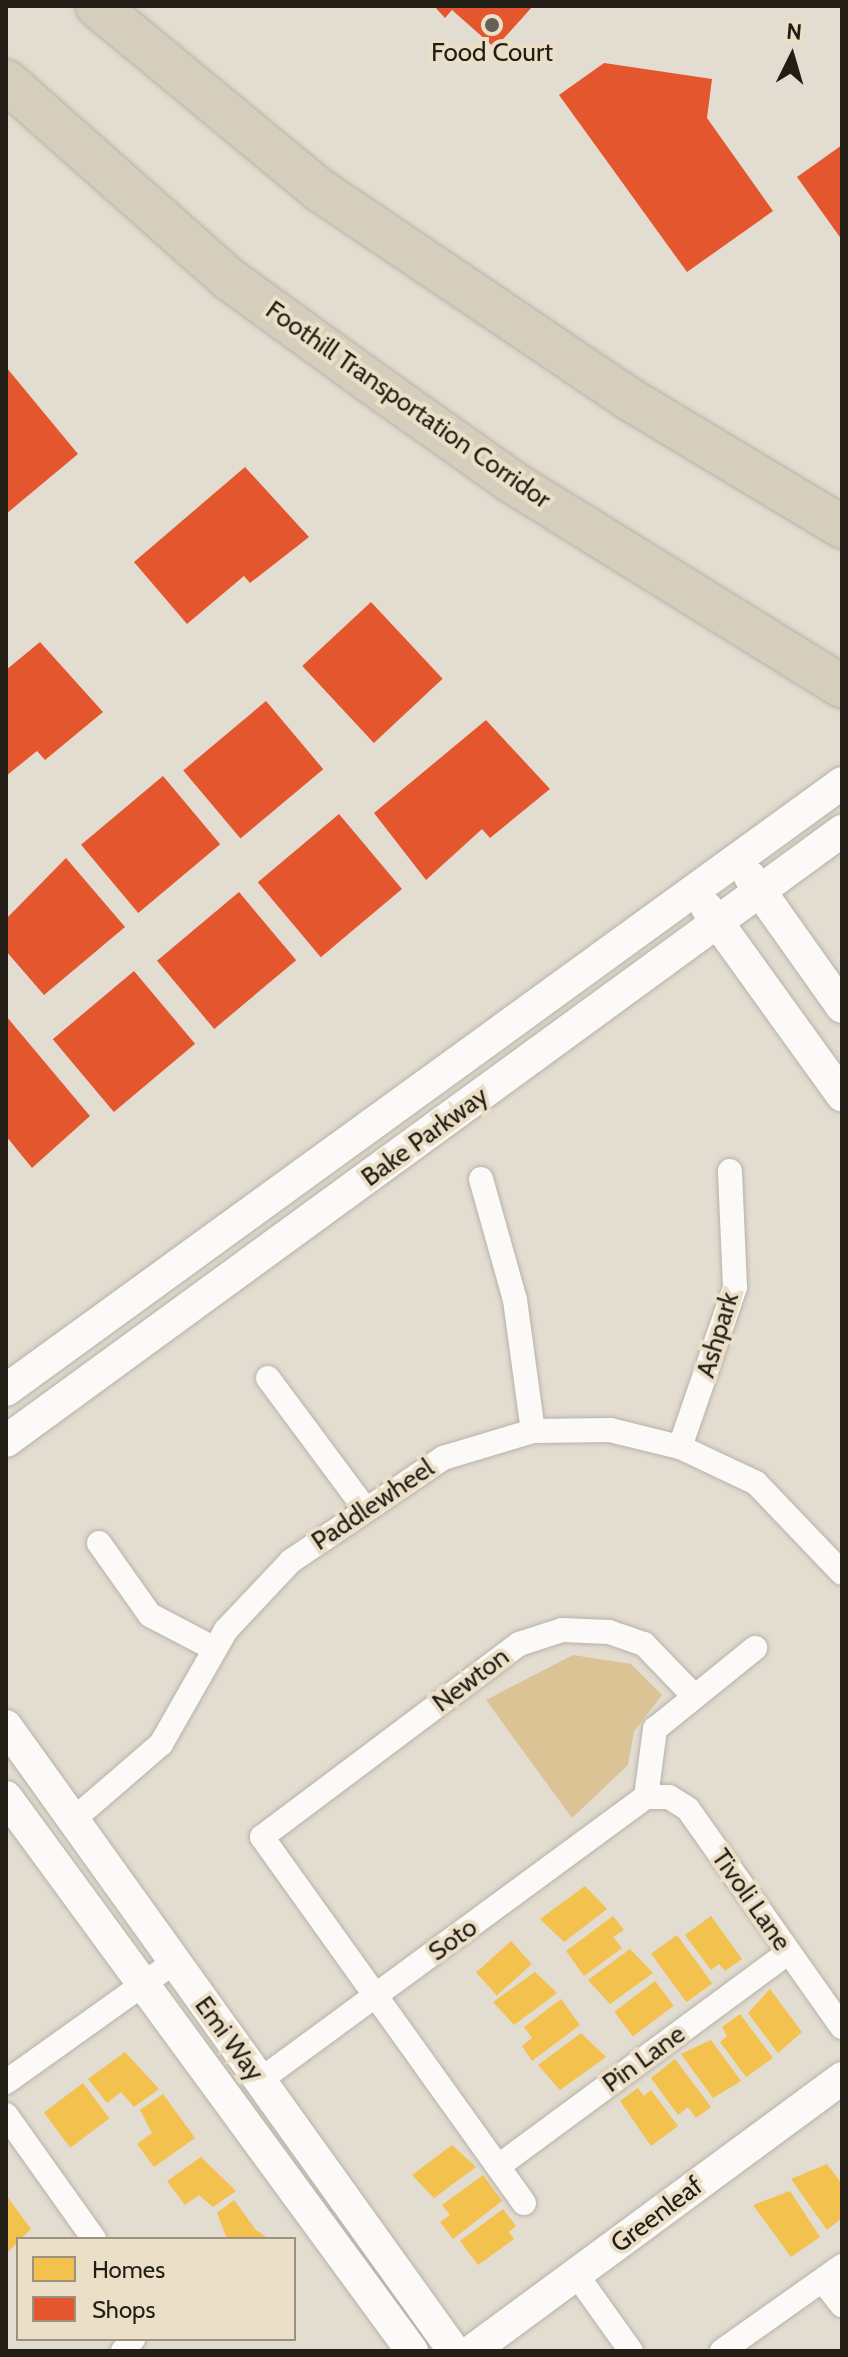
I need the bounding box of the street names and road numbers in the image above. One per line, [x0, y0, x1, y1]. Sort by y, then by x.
street label: Foothill Transportation Corridor [260, 295, 556, 515]
street label: Bake Parkway [356, 1081, 494, 1193]
street label: Ashpark [690, 1289, 746, 1381]
street label: Paddlewheel [306, 1453, 440, 1557]
street label: Newton [427, 1641, 515, 1719]
street label: Tivoli Lane [705, 1843, 797, 1957]
street label: Soto [423, 1912, 483, 1968]
street label: Emi Way [188, 1991, 270, 2087]
street label: Pin Lane [597, 2019, 691, 2099]
street label: Greenleaf [605, 2170, 709, 2260]

